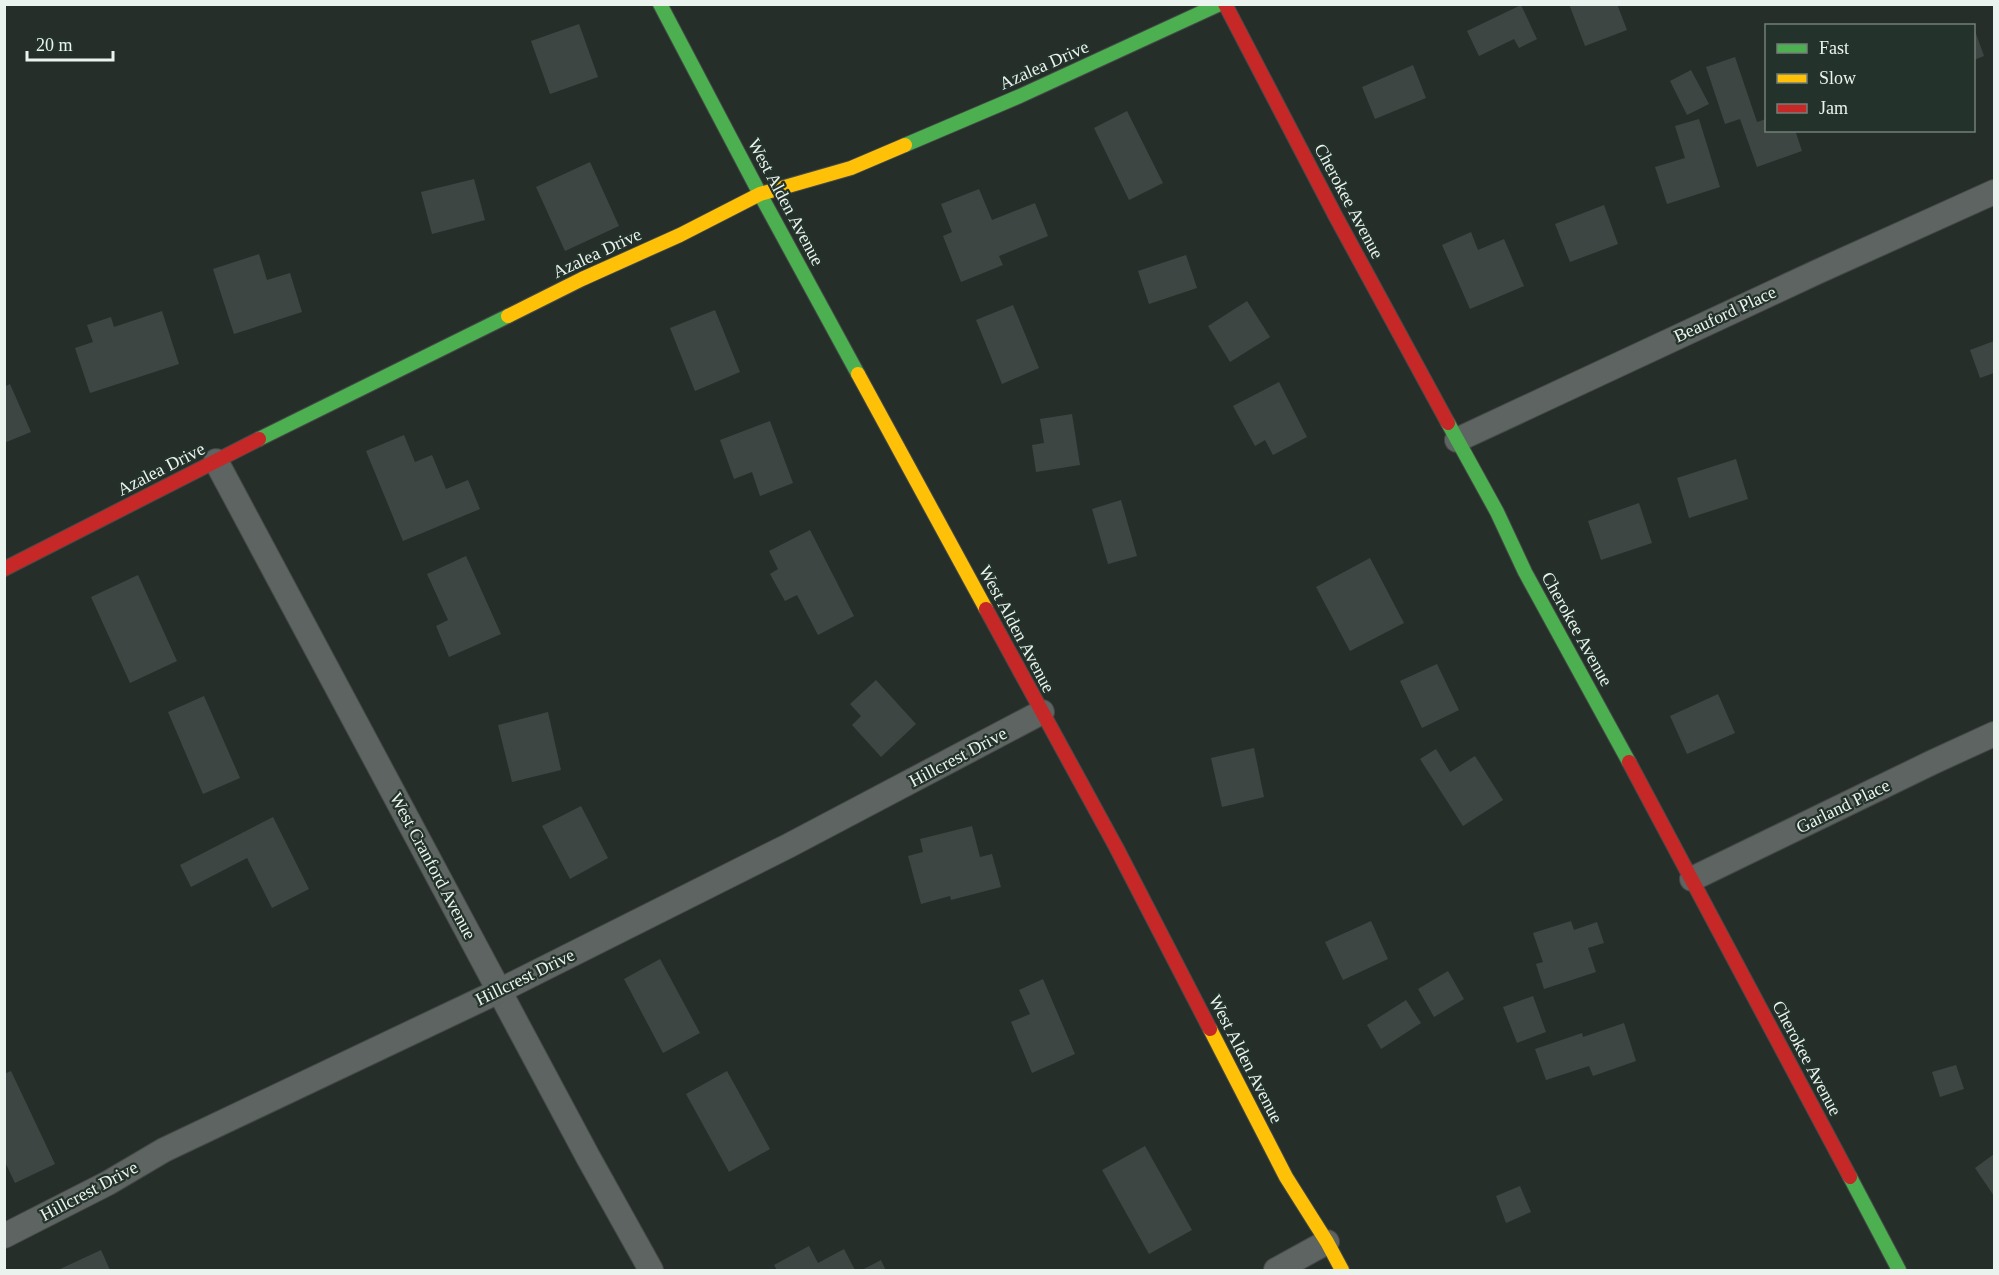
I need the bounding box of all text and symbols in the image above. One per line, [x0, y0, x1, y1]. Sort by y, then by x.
scale bar [27, 24, 112, 62]
legend [1765, 24, 1975, 132]
text: 20 m [36, 35, 73, 55]
street label: Azalea Drive [996, 36, 1092, 94]
text: Fast [1819, 38, 1849, 58]
text: Slow [1819, 68, 1856, 88]
text: Jam [1819, 98, 1848, 118]
street label: West Alden Avenue [744, 135, 828, 269]
street label: Cherokee Avenue [1310, 140, 1388, 262]
street label: Azalea Drive [550, 224, 644, 282]
street label: Beauford Place [1671, 282, 1779, 346]
street label: Azalea Drive [114, 438, 208, 500]
street label: West Alden Avenue [975, 562, 1059, 696]
street label: Cherokee Avenue [1537, 569, 1617, 689]
street label: Hillcrest Drive [906, 723, 1010, 791]
street label: Garland Place [1793, 775, 1893, 837]
street label: West Cranford Avenue [386, 789, 480, 943]
street label: Hillcrest Drive [472, 944, 578, 1010]
street label: West Alden Avenue [1205, 992, 1287, 1126]
street label: Cherokee Avenue [1768, 997, 1846, 1119]
street label: Hillcrest Drive [37, 1157, 141, 1225]

